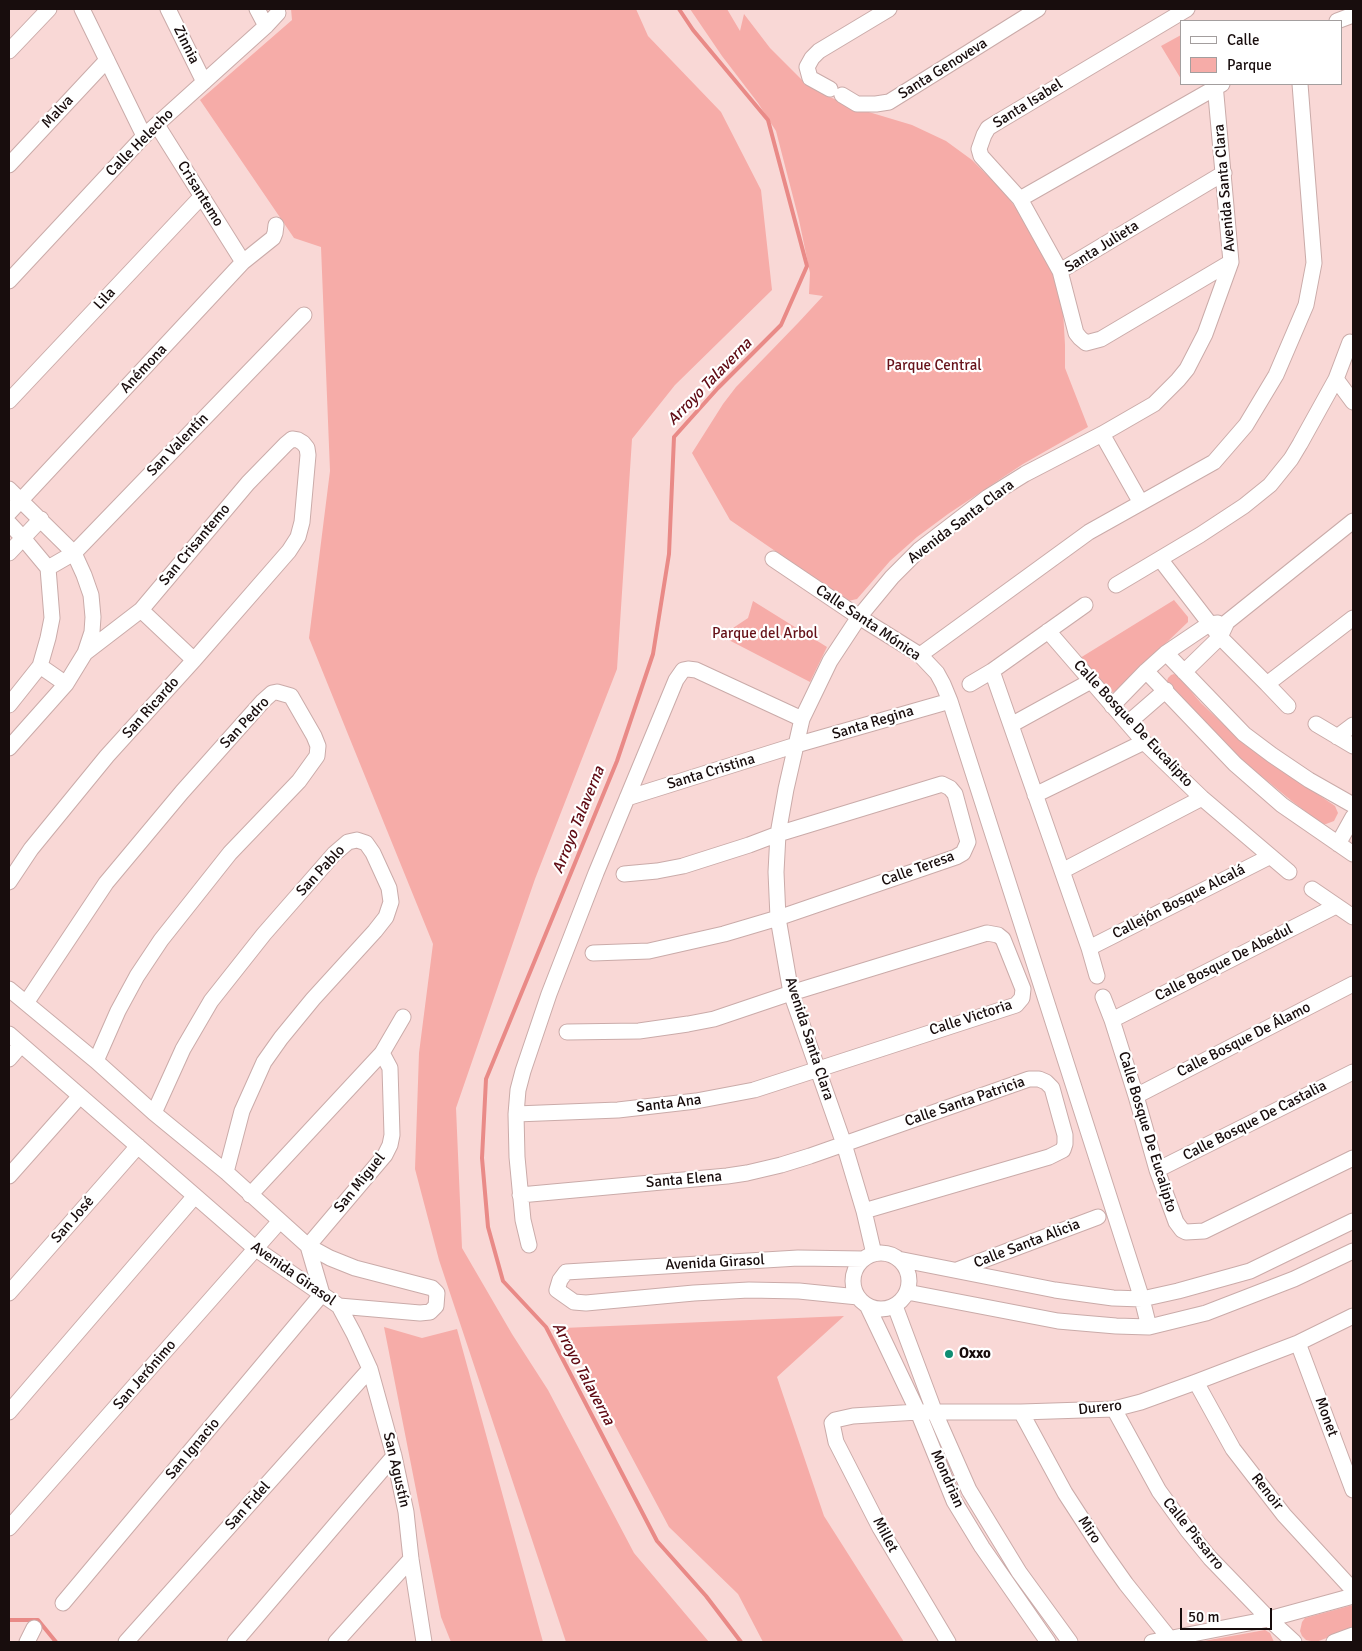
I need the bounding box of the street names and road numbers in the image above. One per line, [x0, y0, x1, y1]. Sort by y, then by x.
street label: Zinnia [169, 23, 203, 67]
street label: Santa Genoveva [895, 34, 991, 104]
street label: Santa Isabel [990, 76, 1066, 132]
street label: Malva [38, 92, 78, 132]
street label: Calle Helecho [102, 105, 178, 181]
street label: Avenida Santa Clara [1210, 123, 1240, 253]
street label: Crisantemo [173, 158, 227, 230]
street label: Santa Julieta [1062, 217, 1142, 277]
street label: Lila [90, 284, 120, 314]
street label: Anémona [117, 341, 171, 397]
street label: San Valentín [144, 410, 212, 480]
street label: Avenida Santa Clara [904, 476, 1018, 568]
street label: San Crisantemo [156, 501, 234, 589]
street label: Calle Santa Mónica [812, 581, 924, 665]
street label: Calle Bosque De Eucalipto [1069, 657, 1197, 791]
street label: San Ricardo [119, 674, 183, 742]
street label: San Pedro [217, 693, 273, 753]
street label: Santa Regina [830, 702, 916, 744]
street label: Santa Cristina [665, 750, 757, 794]
street label: San Pablo [293, 842, 349, 900]
street label: Calle Teresa [879, 847, 957, 891]
street label: Callejón Bosque Alcalá [1110, 861, 1248, 943]
street label: Calle Bosque De Abedul [1152, 921, 1296, 1005]
street label: Avenida Santa Clara [781, 975, 837, 1103]
street label: Calle Victoria [927, 996, 1015, 1040]
street label: Calle Bosque De Álamo [1174, 998, 1314, 1082]
street label: Calle Bosque De Eucalipto [1114, 1049, 1180, 1215]
street label: Calle Santa Patricia [903, 1073, 1027, 1131]
street label: Calle Bosque De Castalia [1180, 1077, 1330, 1165]
street label: Santa Ana [636, 1091, 702, 1117]
street label: San Miguel [330, 1150, 390, 1216]
street label: Santa Elena [645, 1168, 723, 1192]
street label: San José [48, 1193, 98, 1247]
street label: Calle Santa Alicia [971, 1215, 1083, 1273]
street label: Avenida Girasol [247, 1238, 339, 1310]
street label: Avenida Girasol [665, 1251, 765, 1275]
street label: San Jerónimo [110, 1336, 180, 1414]
street label: Monet [1311, 1395, 1341, 1439]
street label: Durero [1077, 1397, 1123, 1419]
street label: San Ignacio [162, 1415, 224, 1483]
street label: San Agustín [379, 1431, 413, 1509]
street label: Mondrian [926, 1447, 968, 1511]
street label: Renoir [1247, 1470, 1287, 1514]
street label: San Fidel [222, 1478, 274, 1534]
street label: Calle Pissarro [1158, 1494, 1228, 1574]
street label: Miro [1073, 1513, 1105, 1547]
street label: Millet [868, 1514, 902, 1556]

